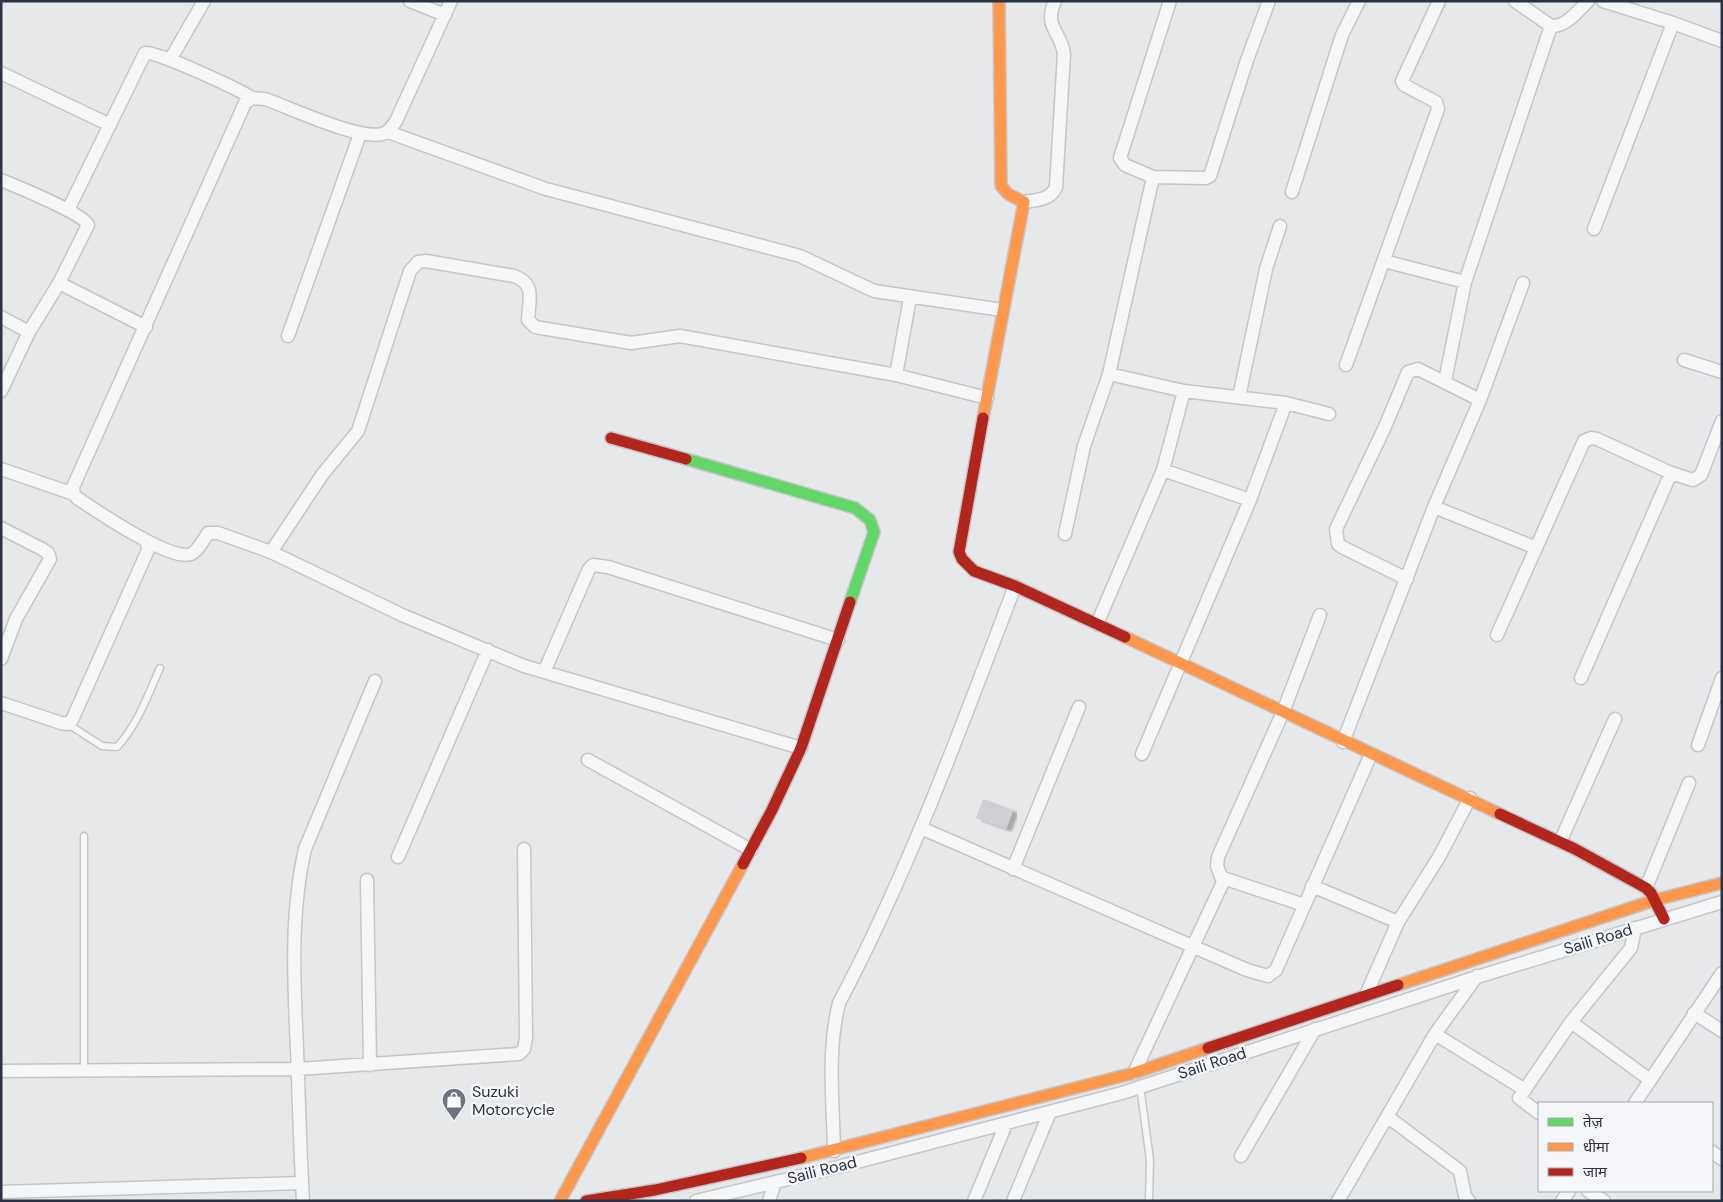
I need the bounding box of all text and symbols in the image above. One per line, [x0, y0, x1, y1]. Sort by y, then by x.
street label: Saili Road [1561, 919, 1635, 959]
street label: Saili Road [1175, 1042, 1249, 1084]
place label: Suzuki Motorcycle [472, 1081, 555, 1120]
shop icon: Suzuki Motorcycle [441, 1087, 467, 1121]
legend [1538, 1102, 1713, 1192]
text: तेज़ [1583, 1112, 1604, 1132]
text: धीमा [1583, 1137, 1610, 1157]
street label: Saili Road [785, 1151, 859, 1189]
text: जाम [1583, 1162, 1608, 1182]

